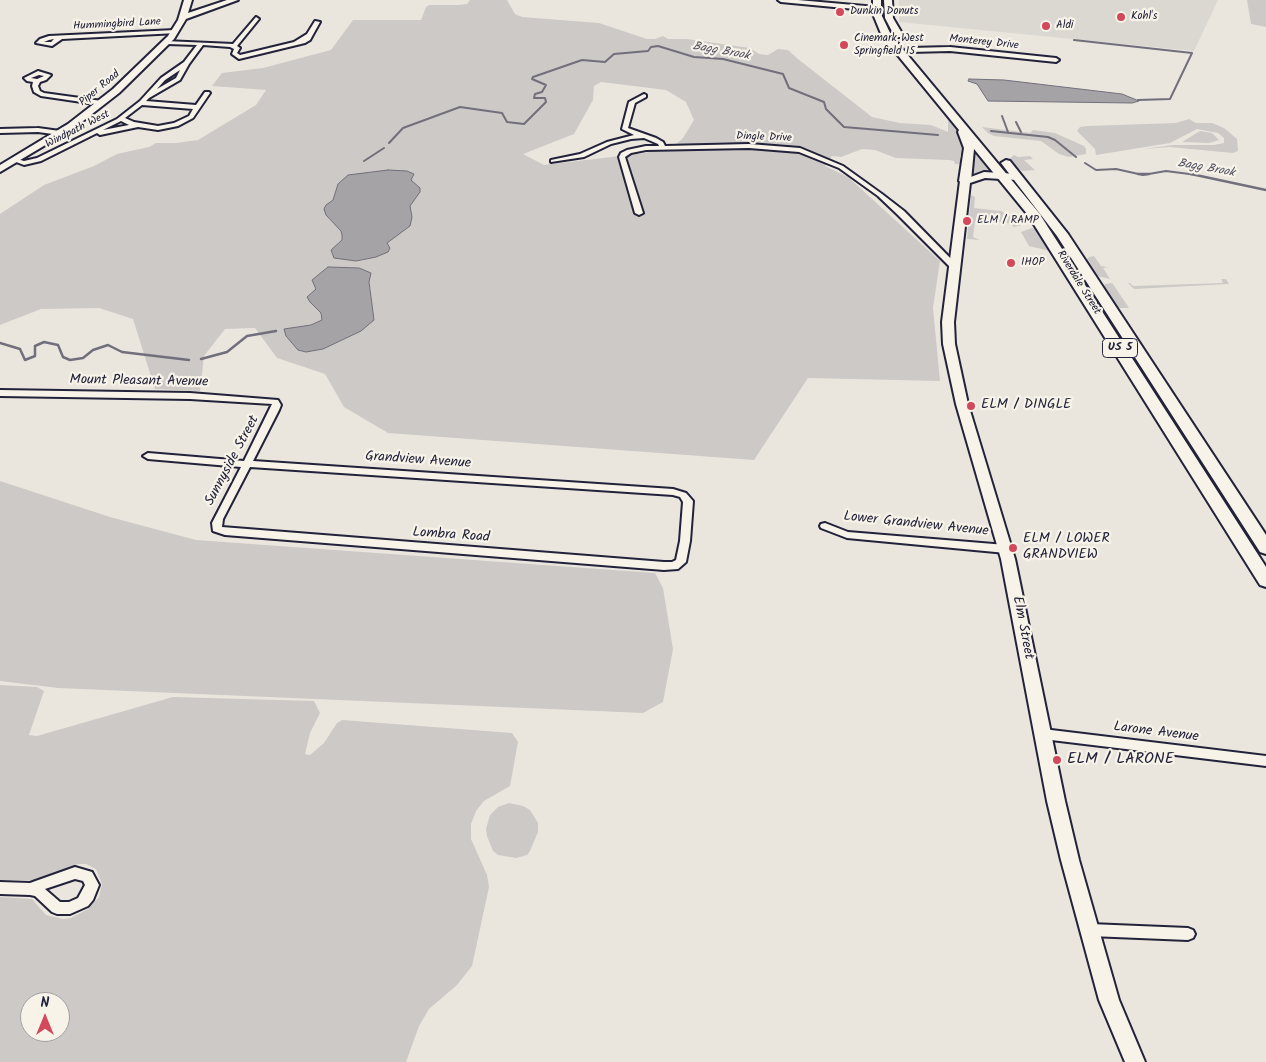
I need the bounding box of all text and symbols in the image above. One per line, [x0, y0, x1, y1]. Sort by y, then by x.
place label: Dunkin Donuts [850, 5, 918, 19]
marker: Dunkin Donuts [834, 6, 846, 18]
place label: Kohl's [1131, 10, 1157, 24]
marker: Kohl's [1115, 11, 1127, 23]
street label: Hummingbird Lane [73, 16, 161, 34]
place label: Aldi [1056, 19, 1073, 33]
marker: Aldi [1040, 20, 1052, 32]
place label: Cinemark West Springfield 15 [854, 32, 924, 58]
street label: Monterey Drive [949, 33, 1019, 53]
marker: Cinemark West Springfield 15 [838, 39, 850, 51]
water label: Bagg Brook [691, 40, 751, 64]
street label: Piper Road [77, 68, 123, 110]
street label: Windpath West [44, 108, 112, 152]
street label: Dingle Drive [736, 130, 792, 146]
water label: Bagg Brook [1176, 157, 1236, 181]
place label: ELM / RAMP [977, 214, 1039, 228]
marker: ELM / RAMP [961, 215, 973, 227]
street label: Riverdale Street [1053, 249, 1103, 317]
place label: IHOP [1021, 256, 1044, 270]
marker: IHOP [1005, 257, 1017, 269]
road number: US 5 [1102, 338, 1138, 358]
street label: Mount Pleasant Avenue [69, 372, 209, 392]
place label: ELM / DINGLE [981, 398, 1071, 414]
marker: ELM / DINGLE [965, 400, 977, 412]
street label: Sunnyside Street [202, 413, 264, 509]
street label: Grandview Avenue [365, 449, 471, 473]
street label: Lower Grandview Avenue [843, 509, 989, 541]
street label: Lombra Road [412, 525, 490, 547]
place label: ELM / LOWER GRANDVIEW [1023, 532, 1110, 564]
marker: ELM / LOWER GRANDVIEW [1007, 542, 1019, 554]
street label: Elm Street [1008, 595, 1036, 661]
street label: Larone Avenue [1112, 719, 1200, 747]
place label: ELM / LARONE [1067, 750, 1174, 770]
marker: ELM / LARONE [1051, 754, 1063, 766]
north arrow [20, 992, 70, 1042]
text: N [41, 992, 49, 1014]

